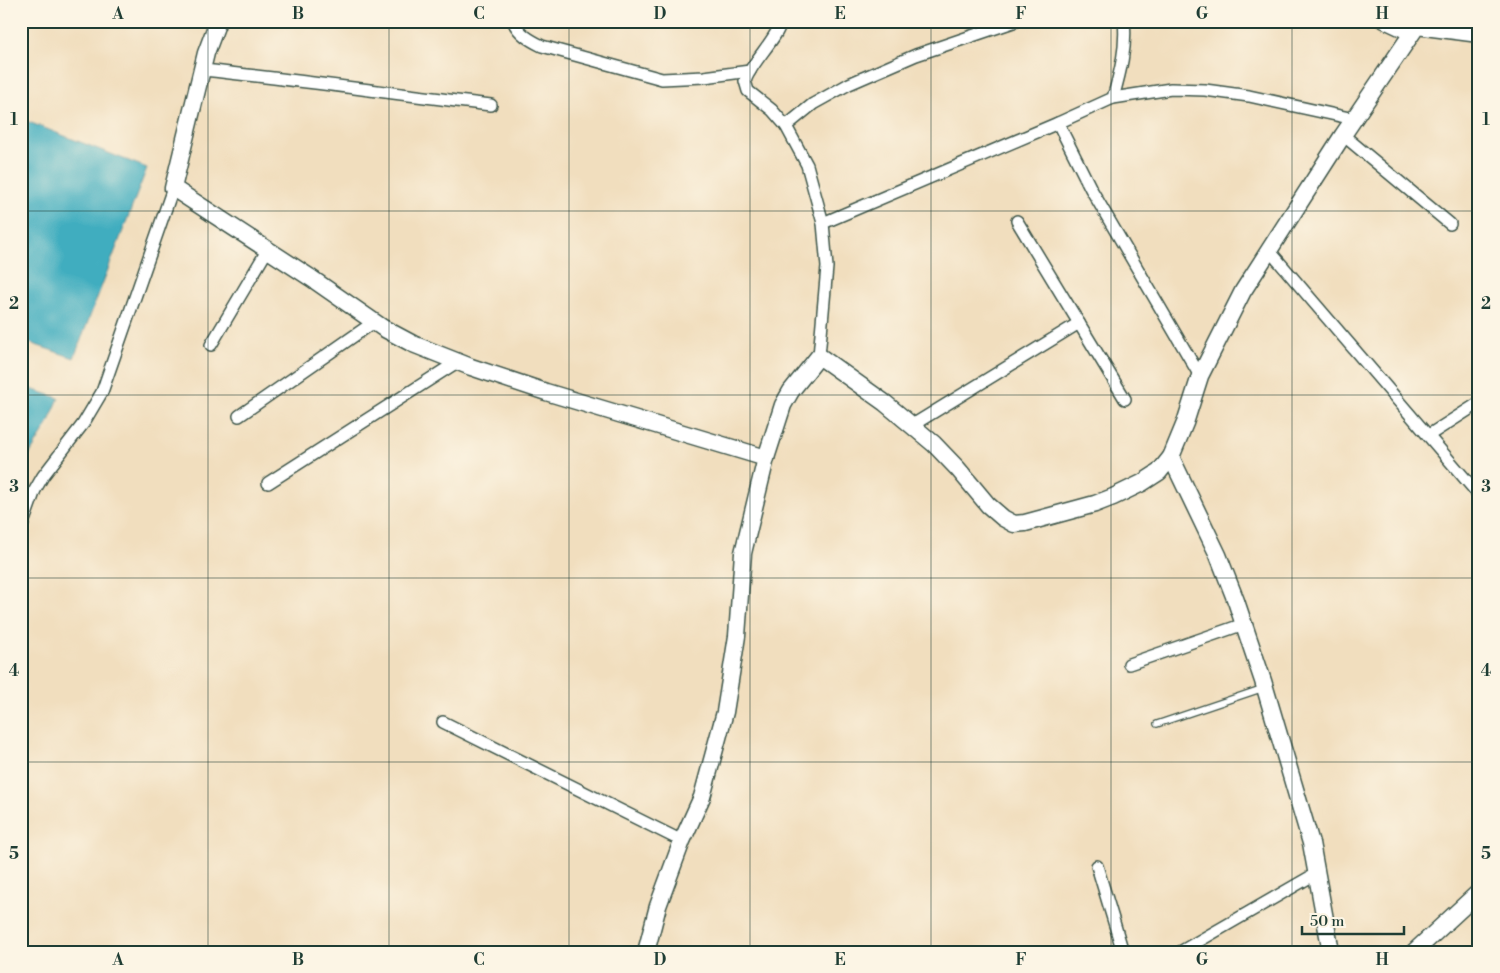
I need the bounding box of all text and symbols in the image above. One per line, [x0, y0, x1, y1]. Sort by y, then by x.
text: A [111, 4, 124, 24]
text: B [292, 4, 304, 24]
text: C [473, 4, 485, 24]
text: D [654, 4, 667, 24]
text: E [834, 4, 846, 24]
text: F [1015, 4, 1027, 24]
text: G [1196, 4, 1209, 24]
text: H [1375, 4, 1389, 24]
text: 1 [10, 110, 18, 130]
text: 1 [1482, 110, 1490, 130]
text: 2 [9, 294, 19, 314]
text: 2 [1481, 294, 1491, 314]
text: 3 [9, 477, 19, 497]
text: 3 [1481, 477, 1491, 497]
text: 4 [9, 661, 20, 681]
text: 4 [1481, 661, 1492, 681]
text: 5 [9, 844, 19, 864]
text: 5 [1481, 844, 1491, 864]
scale bar [1302, 903, 1405, 935]
text: 50 m [1310, 912, 1344, 931]
text: A [111, 950, 124, 970]
text: B [292, 950, 304, 970]
text: C [473, 950, 485, 970]
text: D [654, 950, 667, 970]
text: E [834, 950, 846, 970]
text: F [1015, 950, 1027, 970]
text: G [1196, 950, 1209, 970]
text: H [1375, 950, 1389, 970]

